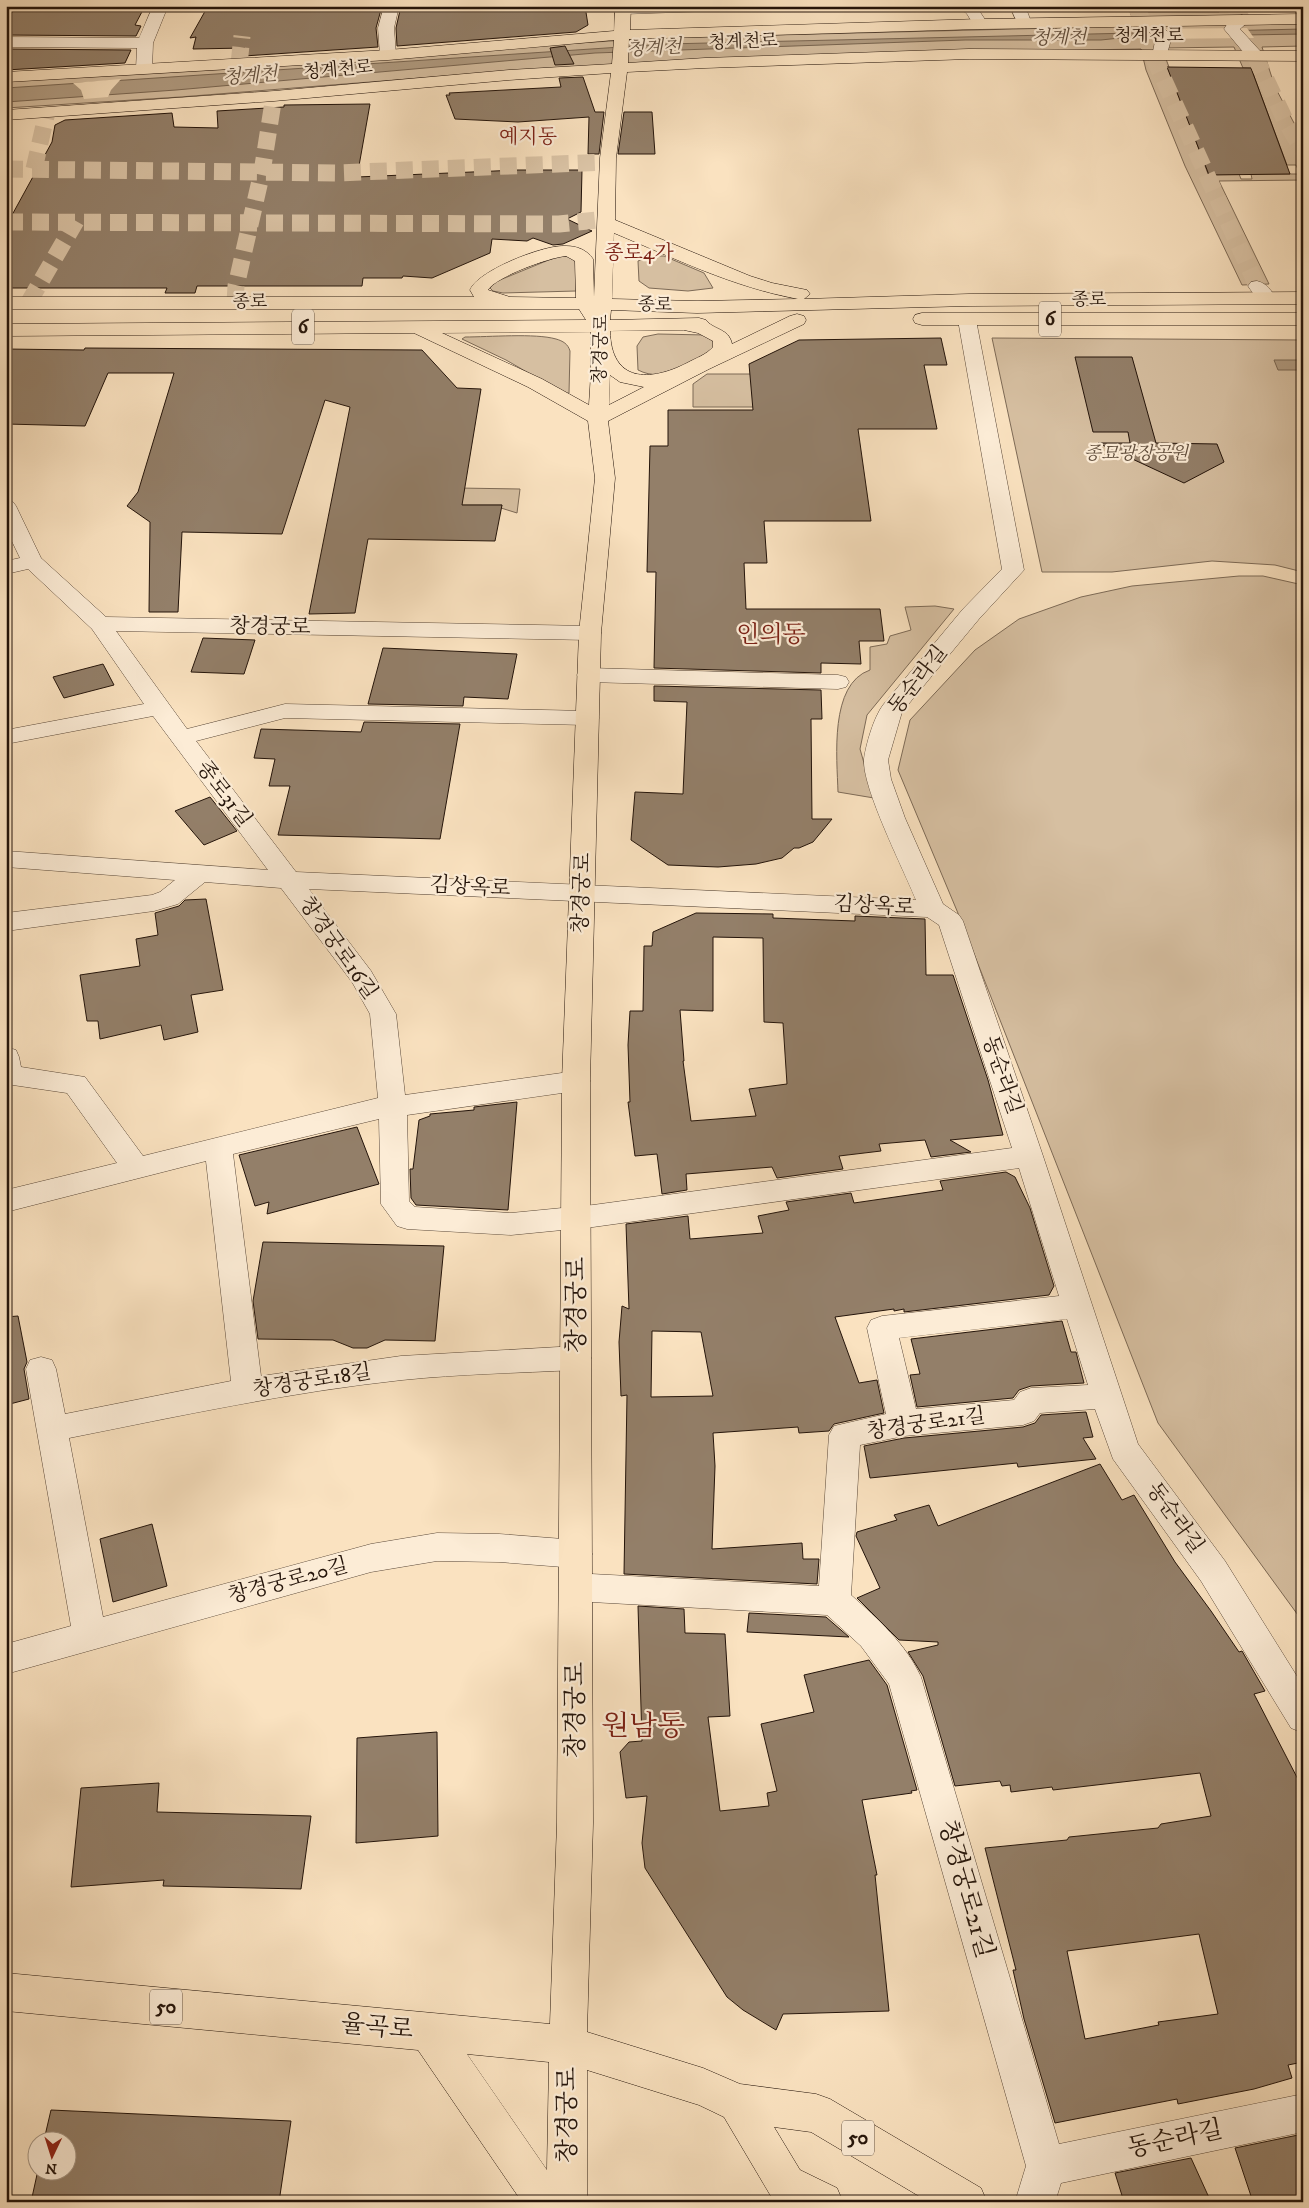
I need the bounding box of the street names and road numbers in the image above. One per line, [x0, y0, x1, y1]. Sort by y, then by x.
street label: 청계천로 [1114, 25, 1184, 47]
street label: 청계천로 [708, 30, 778, 54]
street label: 청계천로 [302, 56, 374, 84]
street label: 종로 [1072, 289, 1106, 311]
street label: 종로 [233, 291, 267, 313]
street label: 종로 [637, 293, 673, 317]
road number: 6 [1039, 302, 1061, 336]
road number: 6 [292, 310, 314, 344]
street label: 창경궁로 [589, 314, 613, 384]
street label: 창경궁로 [229, 613, 311, 641]
street label: 동순라길 [883, 640, 953, 720]
street label: 종로31길 [191, 756, 257, 832]
street label: 창경궁로 [568, 852, 596, 934]
street label: 김상옥로 [429, 872, 511, 902]
street label: 창경궁로16길 [293, 891, 383, 1005]
street label: 김상옥로 [833, 891, 915, 921]
street label: 동순라길 [976, 1032, 1028, 1118]
street label: 창경궁로 [561, 1257, 592, 1353]
street label: 창경궁로18길 [251, 1359, 373, 1403]
street label: 창경궁로21길 [865, 1403, 987, 1445]
street label: 동순라길 [1141, 1478, 1209, 1558]
street label: 창경궁로20길 [225, 1553, 351, 1609]
street label: 창경궁로 [560, 1662, 591, 1758]
street label: 창경궁로21길 [932, 1816, 1000, 1962]
road number: 50 [150, 1990, 182, 2024]
street label: 율곡로 [340, 2008, 414, 2046]
street label: 창경궁로 [552, 2067, 583, 2163]
street label: 동순라길 [1125, 2114, 1225, 2164]
road number: 50 [842, 2120, 874, 2156]

